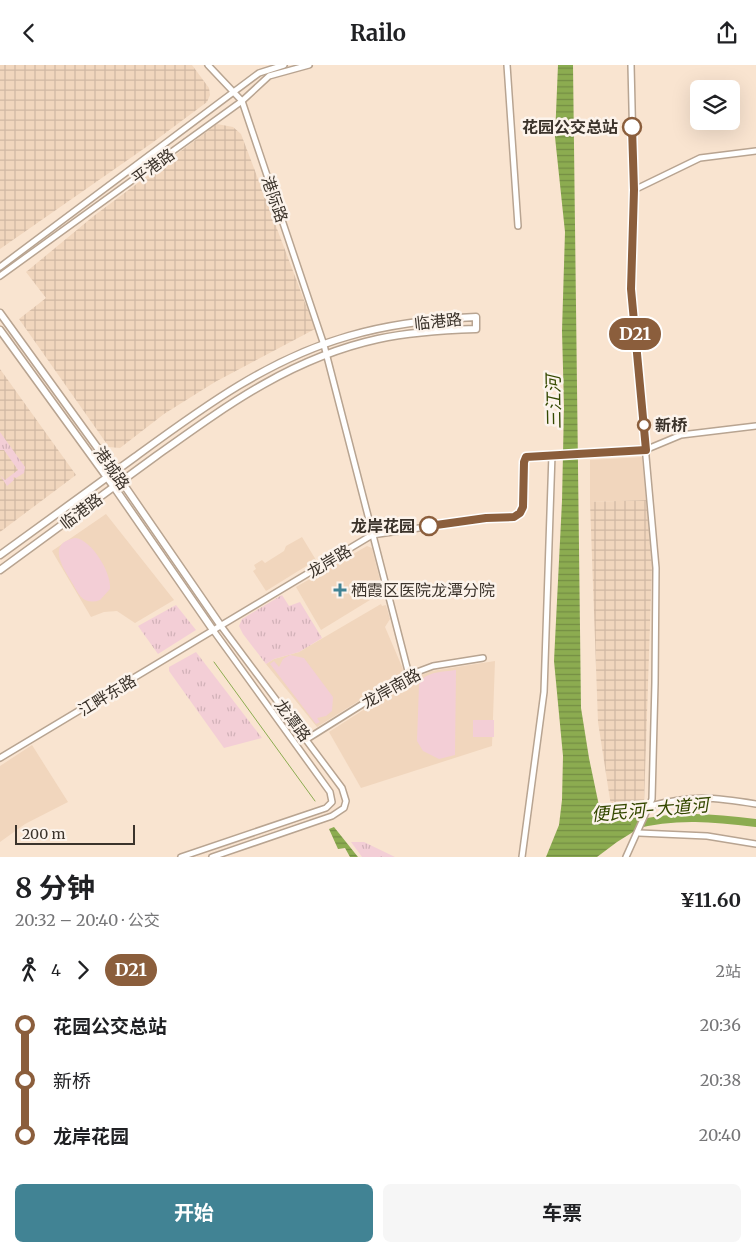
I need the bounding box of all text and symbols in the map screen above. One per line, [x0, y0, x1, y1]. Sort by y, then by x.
icon: back [15, 19, 43, 47]
text: Railo [350, 19, 406, 47]
icon: share [713, 19, 741, 47]
map controls [690, 80, 740, 130]
button: layers [690, 80, 740, 130]
place label: 花园公交总站 [522, 117, 618, 137]
marker: 花园公交总站 [622, 117, 642, 137]
street label: 平港路 [128, 144, 178, 188]
street label: 港际路 [258, 173, 292, 225]
street label: 临港路 [413, 309, 463, 333]
line badge: D21 [606, 318, 664, 350]
text: D21 [619, 322, 651, 345]
water label: 三江河 [541, 372, 565, 429]
place label: 新桥 [655, 415, 688, 435]
marker: 新桥 [637, 418, 651, 432]
street label: 港城路 [90, 443, 134, 493]
street label: 临港路 [56, 489, 106, 533]
place label: 龙岸花园 [351, 516, 415, 536]
marker: 龙岸花园 [419, 516, 439, 536]
street label: 龙岸路 [303, 540, 355, 582]
place label: 栖霞区医院龙潭分院 [351, 580, 495, 600]
marker: 栖霞区医院龙潭分院 [333, 583, 347, 597]
street label: 龙岸南路 [358, 664, 424, 712]
street label: 江畔东路 [74, 670, 140, 720]
street label: 龙潭路 [271, 695, 315, 745]
water label: 便民河-大道河 [590, 793, 713, 826]
scale bar [15, 822, 135, 845]
text: 200 m [22, 825, 65, 843]
text: 8 分钟 [15, 870, 95, 906]
text: ¥11.60 [680, 888, 741, 912]
text: 20:32 – 20:40 · 公交 [15, 910, 160, 930]
icon: walk [15, 956, 43, 984]
icon: forward [69, 956, 97, 984]
text: D21 [115, 958, 147, 981]
text: 4 [51, 960, 61, 980]
text: 2站 [715, 961, 741, 981]
text: 花园公交总站 [53, 1014, 167, 1038]
text: 20:36 [700, 1015, 741, 1035]
text: 新桥 [53, 1069, 91, 1093]
text: 20:38 [700, 1070, 741, 1090]
text: 龙岸花园 [53, 1124, 129, 1148]
text: 20:40 [699, 1125, 741, 1145]
button: 开始 [15, 1184, 373, 1242]
button: 车票 [383, 1184, 741, 1242]

